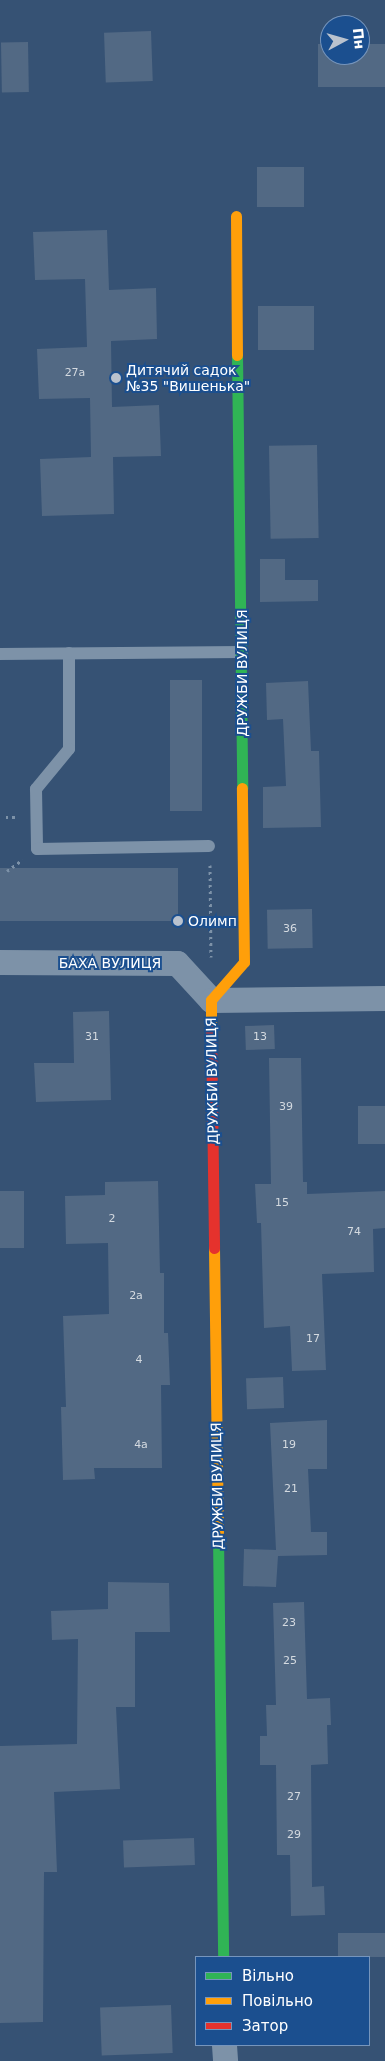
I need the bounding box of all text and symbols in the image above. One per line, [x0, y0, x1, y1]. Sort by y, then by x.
north arrow [320, 15, 370, 65]
text: Пн [350, 27, 368, 50]
place label: Дитячий садок №35 "Вишенька" [126, 362, 250, 394]
house number: 27а [65, 366, 85, 380]
marker: Дитячий садок №35 "Вишенька" [110, 372, 122, 384]
street label: ДРУЖБИ ВУЛИЦЯ [234, 609, 250, 737]
place label: Олимп [188, 913, 237, 929]
marker: Олимп [172, 915, 184, 927]
house number: 36 [283, 922, 297, 936]
street label: БАХА ВУЛИЦЯ [59, 955, 161, 971]
street label: ДРУЖБИ ВУЛИЦЯ [202, 1017, 222, 1145]
house number: 31 [85, 1030, 99, 1044]
house number: 13 [253, 1030, 267, 1044]
house number: 39 [279, 1100, 293, 1114]
house number: 15 [275, 1196, 289, 1210]
house number: 2 [109, 1212, 115, 1226]
house number: 74 [347, 1225, 361, 1239]
house number: 2а [129, 1289, 143, 1303]
house number: 17 [306, 1332, 320, 1346]
house number: 4 [136, 1353, 142, 1367]
street label: ДРУЖБИ ВУЛИЦЯ [207, 1422, 227, 1550]
house number: 4а [134, 1438, 148, 1452]
house number: 19 [282, 1438, 296, 1452]
house number: 21 [284, 1482, 298, 1496]
house number: 23 [282, 1616, 296, 1630]
house number: 25 [283, 1654, 297, 1668]
house number: 27 [287, 1790, 301, 1804]
house number: 29 [287, 1828, 301, 1842]
legend [195, 1956, 370, 2046]
text: Вільно [242, 1967, 294, 1985]
text: Повільно [242, 1992, 313, 2010]
text: Затор [242, 2017, 288, 2035]

